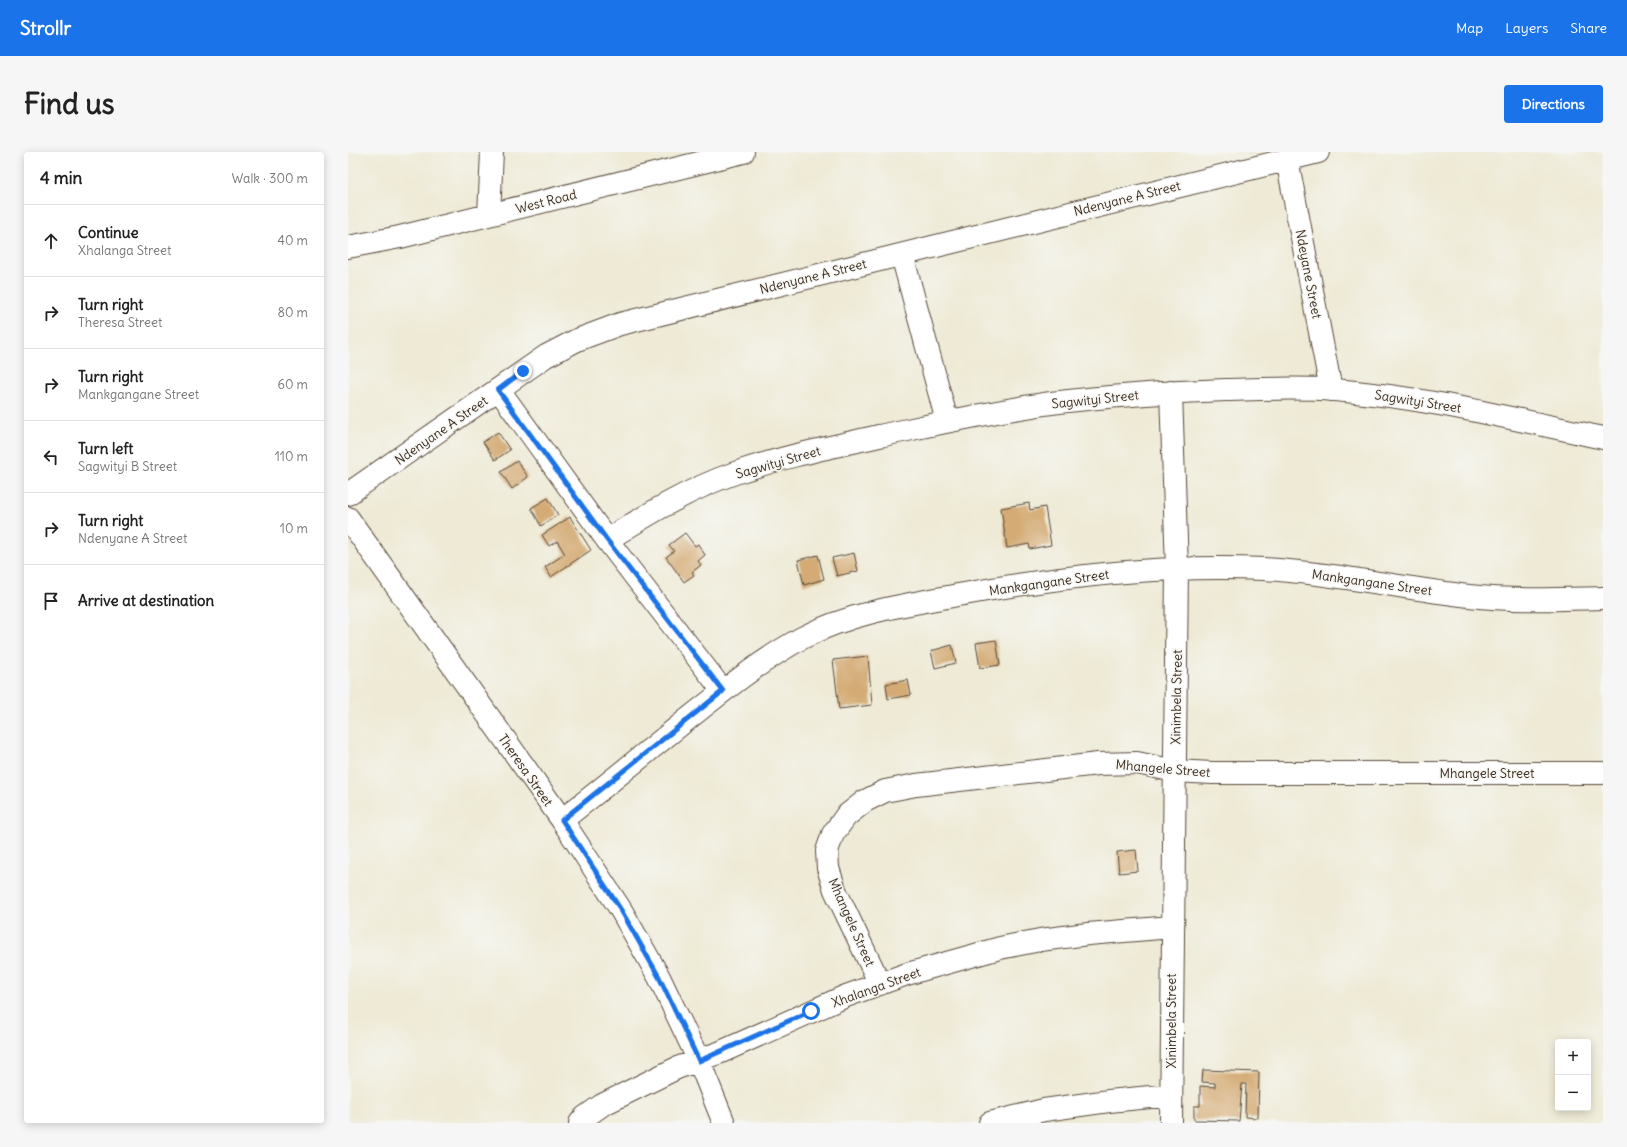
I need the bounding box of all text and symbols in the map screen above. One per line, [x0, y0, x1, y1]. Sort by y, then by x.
text: Strollr [20, 16, 71, 40]
text: Map [1456, 19, 1483, 37]
text: Layers [1505, 19, 1548, 37]
text: Share [1570, 19, 1607, 37]
button: Directions [1504, 85, 1603, 123]
text: Find us [24, 86, 115, 122]
text: 4 min [40, 167, 82, 189]
text: Walk · 300 m [232, 170, 308, 187]
street label: Ndenyane A Street [1072, 177, 1183, 220]
street label: West Road [514, 186, 579, 217]
text: Continue [78, 223, 139, 242]
street label: Ndeyane Street [1292, 228, 1326, 321]
icon: ahead [40, 230, 62, 252]
text: 40 m [277, 232, 308, 249]
text: Xhalanga Street [78, 242, 171, 259]
street label: Ndenyane A Street [758, 255, 869, 298]
text: Turn right [78, 295, 143, 314]
icon: right [40, 302, 62, 324]
text: 80 m [277, 304, 308, 321]
text: Theresa Street [78, 314, 162, 331]
route end [514, 362, 532, 380]
text: Turn right [78, 367, 143, 386]
icon: right [40, 374, 62, 396]
text: 60 m [277, 376, 308, 393]
text: Mankgangane Street [78, 386, 199, 403]
street label: Sagwityi Street [1051, 386, 1140, 413]
street label: Sagwityi Street [1373, 386, 1463, 417]
street label: Ndenyane A Street [392, 392, 492, 469]
text: Turn left [78, 439, 133, 458]
street label: Sagwityi Street [734, 442, 823, 483]
icon: left [40, 446, 62, 468]
text: 110 m [275, 448, 308, 465]
text: Sagwityi B Street [78, 458, 177, 475]
text: Turn right [78, 511, 143, 530]
icon: right [40, 518, 62, 540]
text: 10 m [280, 520, 308, 537]
text: Ndenyane A Street [78, 530, 188, 547]
street label: Mankgangane Street [988, 566, 1111, 599]
street label: Mankgangane Street [1311, 566, 1434, 599]
icon: arrive [40, 590, 62, 612]
text: Arrive at destination [78, 591, 214, 610]
street label: Xinimbela Street [1167, 649, 1186, 745]
street label: Theresa Street [494, 731, 557, 810]
street label: Mhangele Street [1115, 756, 1212, 781]
street label: Mhangele Street [1440, 765, 1535, 782]
street label: Mhangele Street [824, 875, 879, 970]
street label: Xhalanga Street [829, 963, 924, 1011]
street label: Xinimbela Street [1163, 973, 1180, 1069]
route start [802, 1002, 820, 1020]
map controls [1555, 1039, 1591, 1111]
button: + [1555, 1039, 1591, 1075]
button: − [1555, 1075, 1591, 1111]

